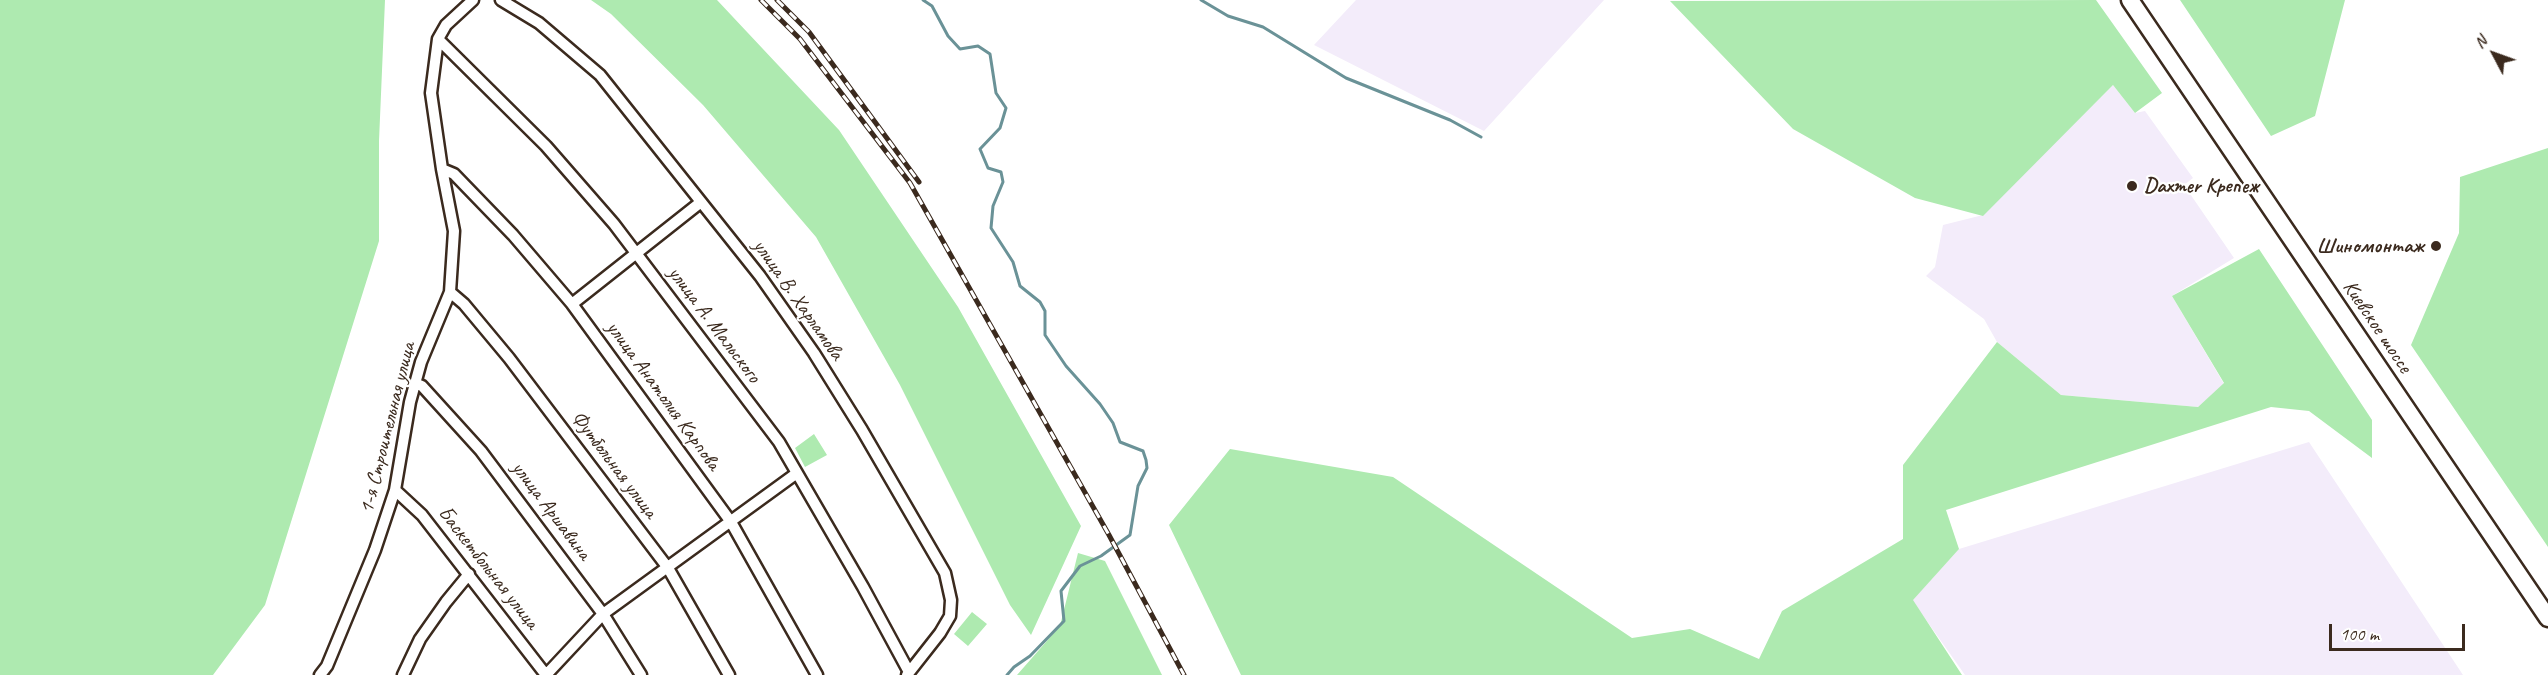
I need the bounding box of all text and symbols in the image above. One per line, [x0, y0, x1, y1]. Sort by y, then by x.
north arrow [2464, 24, 2524, 84]
text: N [2470, 32, 2491, 52]
place label: Daxmer Крепеж [2144, 173, 2259, 199]
marker: Daxmer Крепеж [2125, 179, 2139, 193]
place label: Шиномонтаж [2317, 233, 2424, 259]
street label: улица В. Харламова [747, 235, 849, 365]
marker: Шиномонтаж [2429, 239, 2443, 253]
street label: улица А. Мальского [662, 262, 766, 388]
street label: Киевское шоссе [2337, 276, 2417, 378]
street label: улица Анатолия Карпова [600, 316, 726, 476]
street label: 1-я Строительная улица [355, 340, 421, 516]
street label: Футбольная улица [565, 406, 663, 524]
street label: улица Аршавина [506, 457, 596, 565]
street label: Баскетбольная улица [432, 501, 544, 635]
scale bar [2332, 612, 2468, 650]
text: 100 m [2340, 623, 2379, 645]

